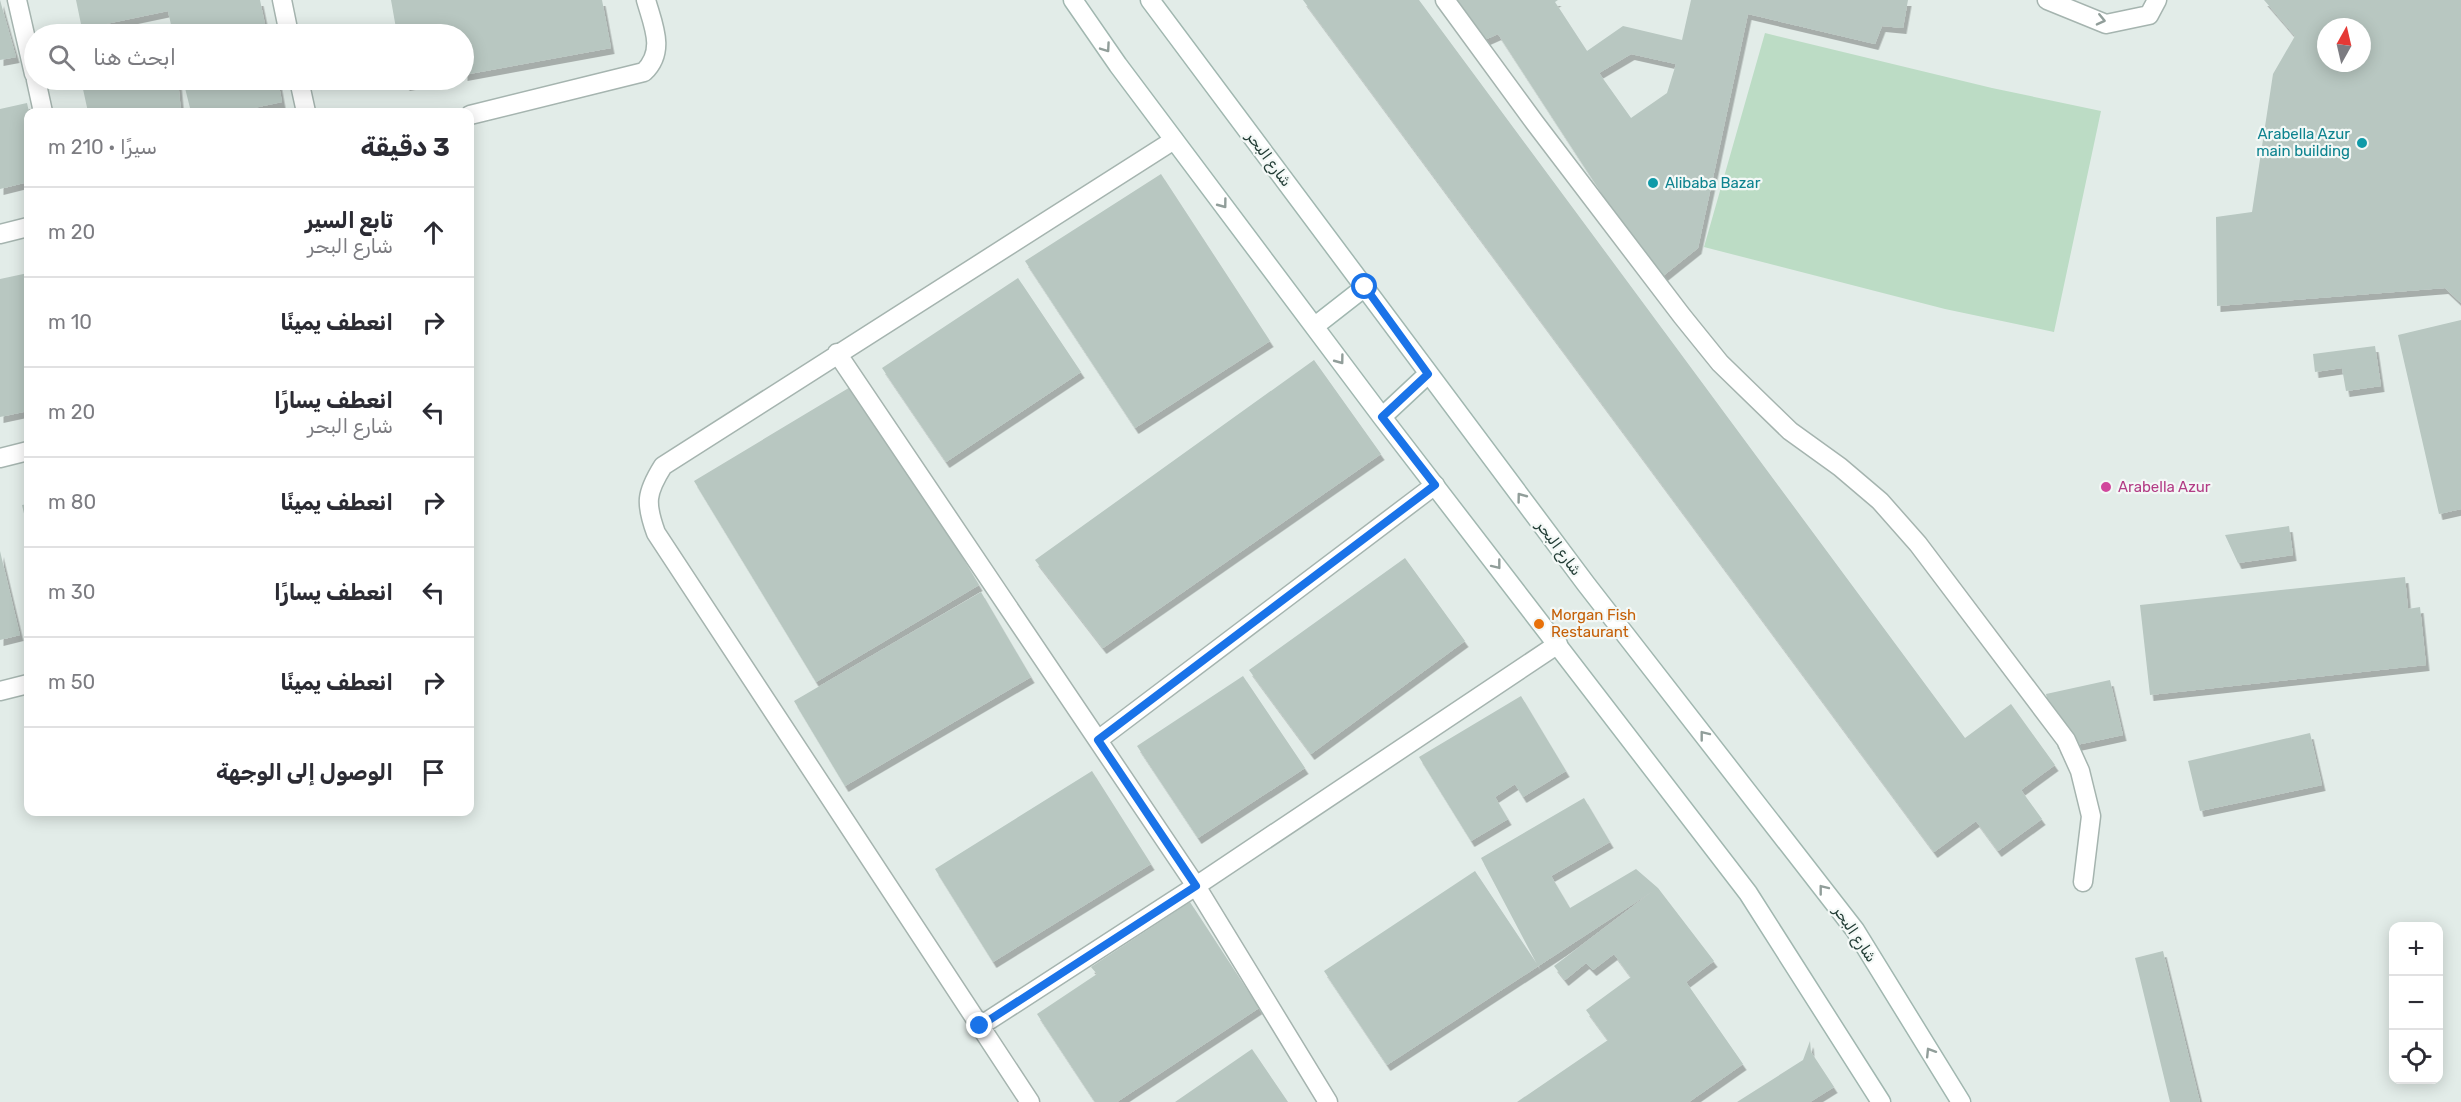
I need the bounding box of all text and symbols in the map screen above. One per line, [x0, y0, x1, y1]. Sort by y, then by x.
one-way arrow [2096, 13, 2106, 26]
north arrow [2317, 18, 2371, 72]
search box [24, 24, 474, 90]
icon: search [45, 41, 78, 74]
one-way arrow [1099, 42, 1110, 53]
text: ابحث هنا [93, 44, 176, 71]
place label: Arabella Azur main building [2256, 125, 2350, 160]
street label: شارع البحر [1240, 127, 1296, 191]
text: 3 دقيقة [361, 132, 450, 163]
text: سيرًا · 210 m [48, 135, 157, 159]
marker: Arabella Azur main building [2355, 136, 2369, 150]
place label: Alibaba Bazar [1665, 174, 1761, 192]
marker: Alibaba Bazar [1646, 176, 1660, 190]
one-way arrow [1215, 198, 1226, 209]
text: تابع السير [305, 207, 393, 234]
icon: ahead [417, 216, 450, 249]
text: 20 m [48, 220, 95, 244]
text: شارع البحر [307, 234, 393, 258]
route start [1351, 273, 1377, 299]
icon: right [417, 306, 450, 339]
text: انعطف يمينًا [280, 309, 393, 336]
text: 10 m [48, 310, 92, 334]
one-way arrow [1333, 353, 1344, 364]
text: انعطف يسارًا [274, 387, 393, 414]
icon: left [417, 396, 450, 429]
text: 20 m [48, 400, 95, 424]
text: شارع البحر [307, 414, 393, 438]
place label: Arabella Azur [2118, 478, 2211, 496]
marker: Arabella Azur [2099, 480, 2113, 494]
icon: right [417, 486, 450, 519]
text: انعطف يمينًا [280, 489, 393, 516]
text: 80 m [48, 490, 96, 514]
one-way arrow [1517, 493, 1528, 504]
street label: شارع البحر [1530, 516, 1586, 580]
one-way arrow [1490, 558, 1501, 569]
icon: left [417, 576, 450, 609]
text: انعطف يسارًا [274, 579, 393, 606]
text: 30 m [48, 580, 95, 604]
place label: Morgan Fish Restaurant [1551, 606, 1636, 641]
marker: Morgan Fish Restaurant [1532, 617, 1546, 631]
icon: right [417, 666, 450, 699]
text: انعطف يمينًا [280, 669, 393, 696]
text: 50 m [48, 670, 95, 694]
one-way arrow [1700, 731, 1711, 742]
icon: arrive [417, 756, 450, 789]
text: الوصول إلى الوجهة [216, 759, 393, 786]
one-way arrow [1820, 885, 1831, 896]
street label: شارع البحر [1827, 902, 1880, 967]
map controls [2389, 922, 2443, 1084]
button: + [2389, 922, 2443, 976]
button: − [2389, 976, 2443, 1030]
route end [966, 1012, 992, 1038]
button: locate [2389, 1030, 2443, 1084]
one-way arrow [1926, 1048, 1938, 1058]

